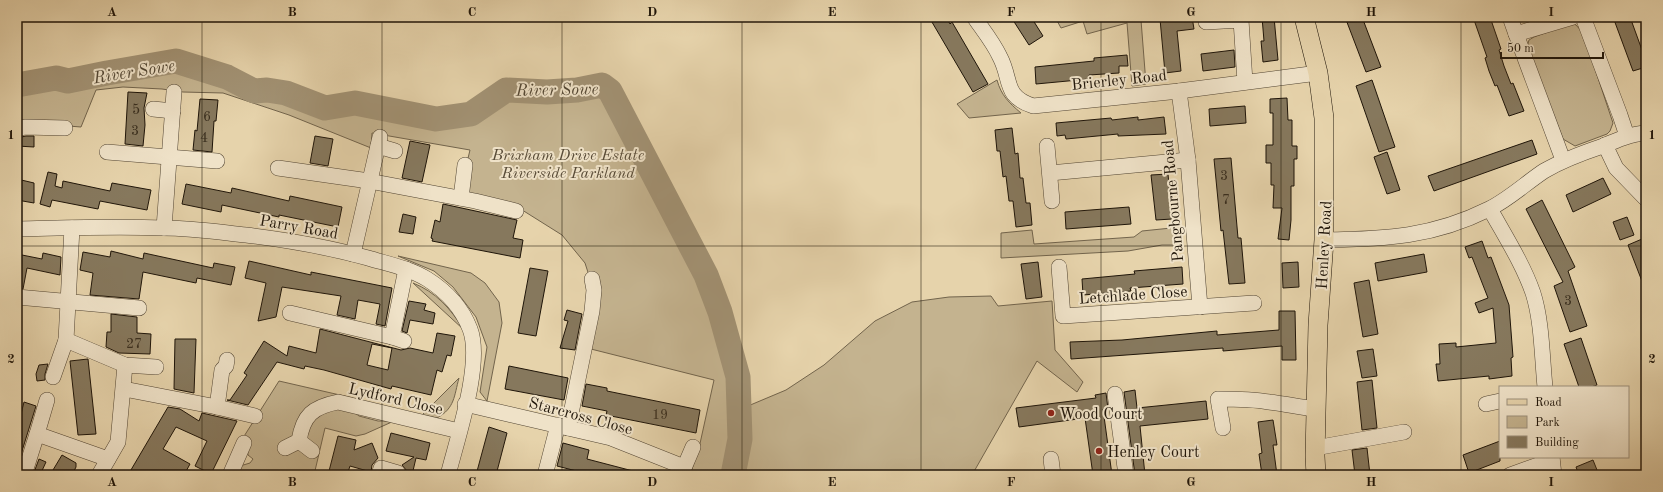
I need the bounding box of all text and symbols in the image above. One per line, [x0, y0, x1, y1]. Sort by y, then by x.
text: A [107, 6, 117, 19]
text: B [287, 6, 297, 19]
text: C [468, 6, 476, 19]
text: D [647, 6, 657, 19]
text: E [828, 6, 837, 19]
text: F [1007, 6, 1016, 19]
text: G [1186, 6, 1196, 19]
text: H [1366, 6, 1377, 19]
text: I [1548, 6, 1554, 19]
scale bar [1501, 34, 1603, 60]
text: 50 m [1507, 42, 1534, 55]
water label: River Sowe [91, 58, 176, 87]
street label: Brierley Road [1071, 68, 1168, 94]
water label: River Sowe [515, 81, 598, 100]
house number: 5 [132, 103, 140, 117]
house number: 6 [203, 110, 211, 124]
house number: 3 [131, 124, 139, 138]
text: 1 [7, 129, 15, 142]
text: 1 [1648, 129, 1656, 142]
house number: 4 [200, 131, 208, 145]
street label: Pangbourne Road [1161, 139, 1187, 263]
park label: Brixham Drive Estate Riverside Parkland [491, 148, 645, 182]
house number: 3 [1220, 169, 1228, 183]
house number: 7 [1222, 193, 1230, 207]
street label: Henley Road [1315, 200, 1335, 290]
street label: Parry Road [258, 213, 339, 243]
street label: Letchlade Close [1078, 284, 1188, 308]
house number: 3 [1564, 294, 1572, 308]
house number: 27 [126, 337, 142, 351]
text: 2 [7, 353, 15, 366]
text: 2 [1648, 353, 1656, 366]
street label: Lydford Close [347, 381, 444, 419]
legend [1499, 386, 1629, 458]
street label: Starcross Close [527, 395, 634, 439]
text: Road [1535, 397, 1562, 409]
place label: Wood Court [1059, 407, 1143, 423]
house number: 19 [652, 408, 668, 422]
marker: Wood Court [1046, 408, 1056, 418]
text: Park [1535, 417, 1560, 429]
text: Building [1535, 437, 1579, 449]
place label: Henley Court [1107, 445, 1200, 461]
marker: Henley Court [1094, 446, 1104, 456]
text: A [107, 476, 117, 489]
text: B [287, 476, 297, 489]
text: C [468, 476, 476, 489]
text: D [647, 476, 657, 489]
text: E [828, 476, 837, 489]
text: F [1007, 476, 1016, 489]
text: G [1186, 476, 1196, 489]
text: H [1366, 476, 1377, 489]
text: I [1548, 476, 1554, 489]

